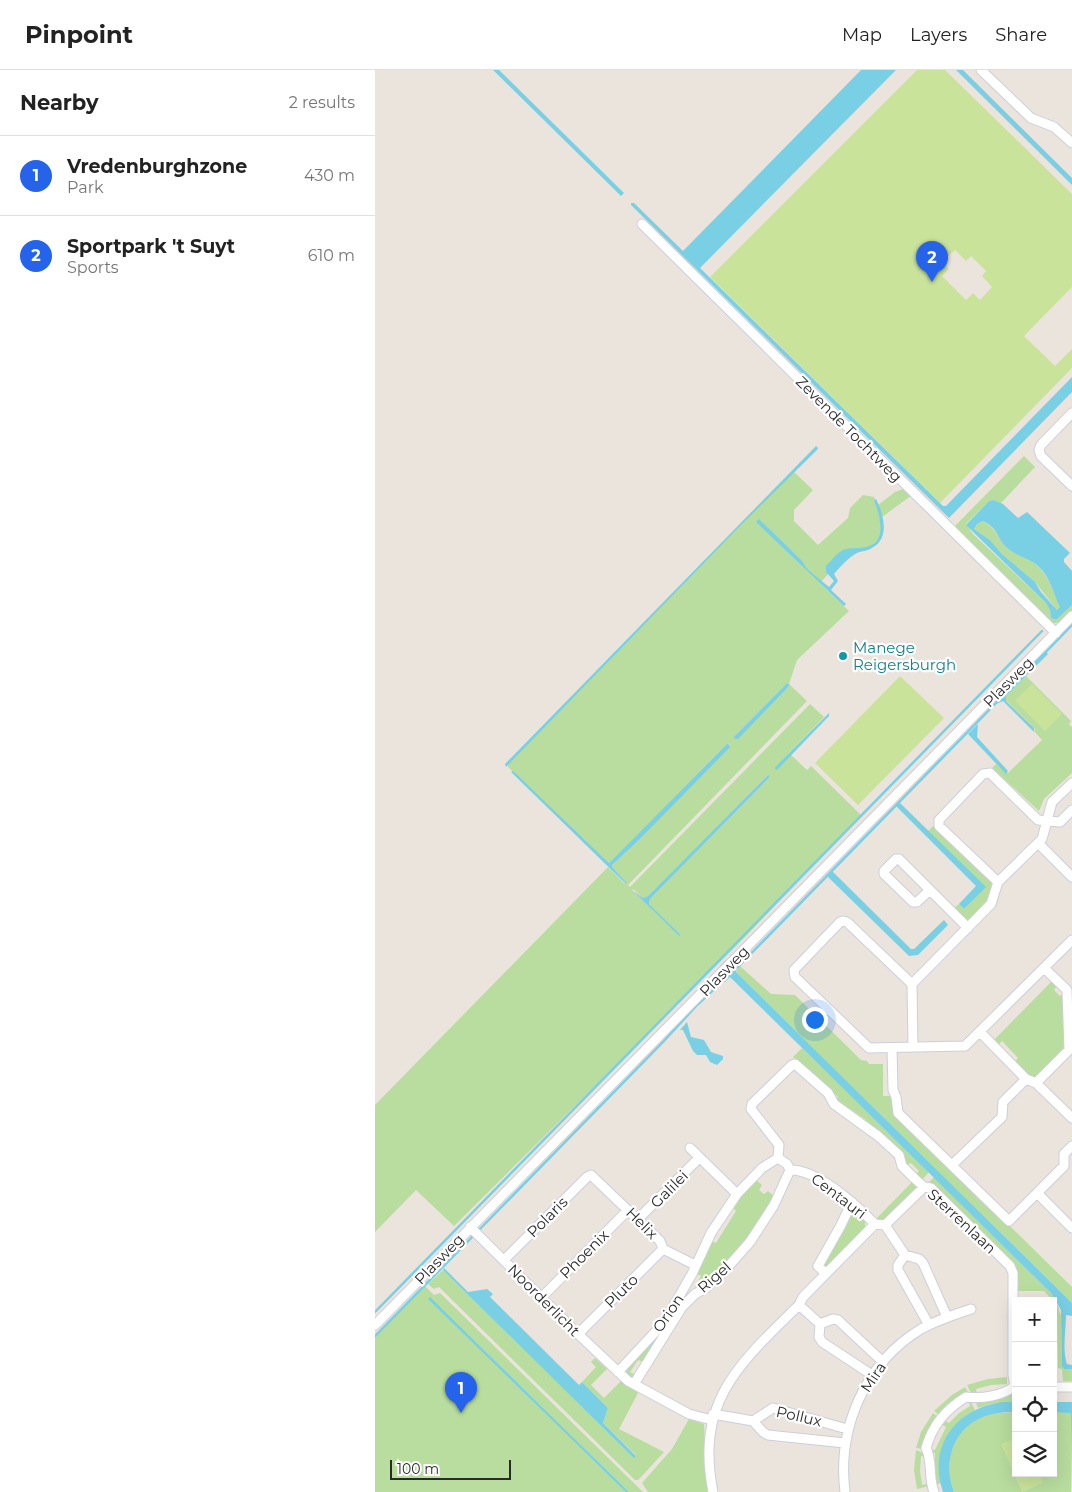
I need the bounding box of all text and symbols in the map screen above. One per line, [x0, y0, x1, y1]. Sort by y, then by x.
text: Pinpoint [25, 20, 133, 49]
text: Map [842, 24, 882, 46]
text: Layers [910, 24, 967, 46]
text: Share [995, 24, 1047, 46]
text: Nearby [20, 90, 99, 115]
text: 2 results [289, 93, 355, 112]
text: Vredenburghzone [67, 155, 247, 178]
text: 1 [33, 166, 39, 185]
text: 430 m [304, 166, 355, 185]
text: Park [67, 178, 104, 197]
text: Sportpark 't Suyt [67, 235, 235, 258]
pin: 2 [916, 241, 948, 282]
text: 2 [31, 246, 41, 265]
text: 610 m [308, 246, 355, 265]
text: Sports [67, 258, 119, 277]
street label: Zevende Tochtweg [792, 372, 906, 486]
place label: Manege Reigersburgh [853, 638, 956, 674]
marker: Manege Reigersburgh [837, 650, 849, 662]
street label: Plasweg [979, 653, 1037, 711]
street label: Plasweg [695, 942, 753, 1000]
your location [802, 1007, 828, 1033]
street label: Galilei [646, 1166, 692, 1212]
street label: Centauri [808, 1169, 870, 1223]
street label: Sterrenlaan [924, 1184, 1000, 1258]
street label: Polaris [523, 1193, 571, 1241]
street label: Helix [622, 1203, 662, 1243]
street label: Phoenix [556, 1226, 612, 1282]
street label: Plasweg [410, 1230, 468, 1288]
street label: Rigel [693, 1257, 735, 1297]
street label: Noorderlicht [504, 1260, 584, 1340]
street label: Pluto [600, 1270, 642, 1312]
street label: Orion [648, 1290, 688, 1336]
map controls [1012, 1297, 1057, 1477]
button: + [1012, 1297, 1057, 1342]
button: − [1012, 1342, 1057, 1387]
street label: Mira [856, 1358, 890, 1396]
pin: 1 [445, 1372, 477, 1413]
button: locate [1012, 1387, 1057, 1432]
street label: Pollux [774, 1402, 824, 1430]
button: layers [1012, 1432, 1057, 1477]
scale bar [390, 1457, 511, 1480]
text: 100 m [397, 1460, 439, 1478]

